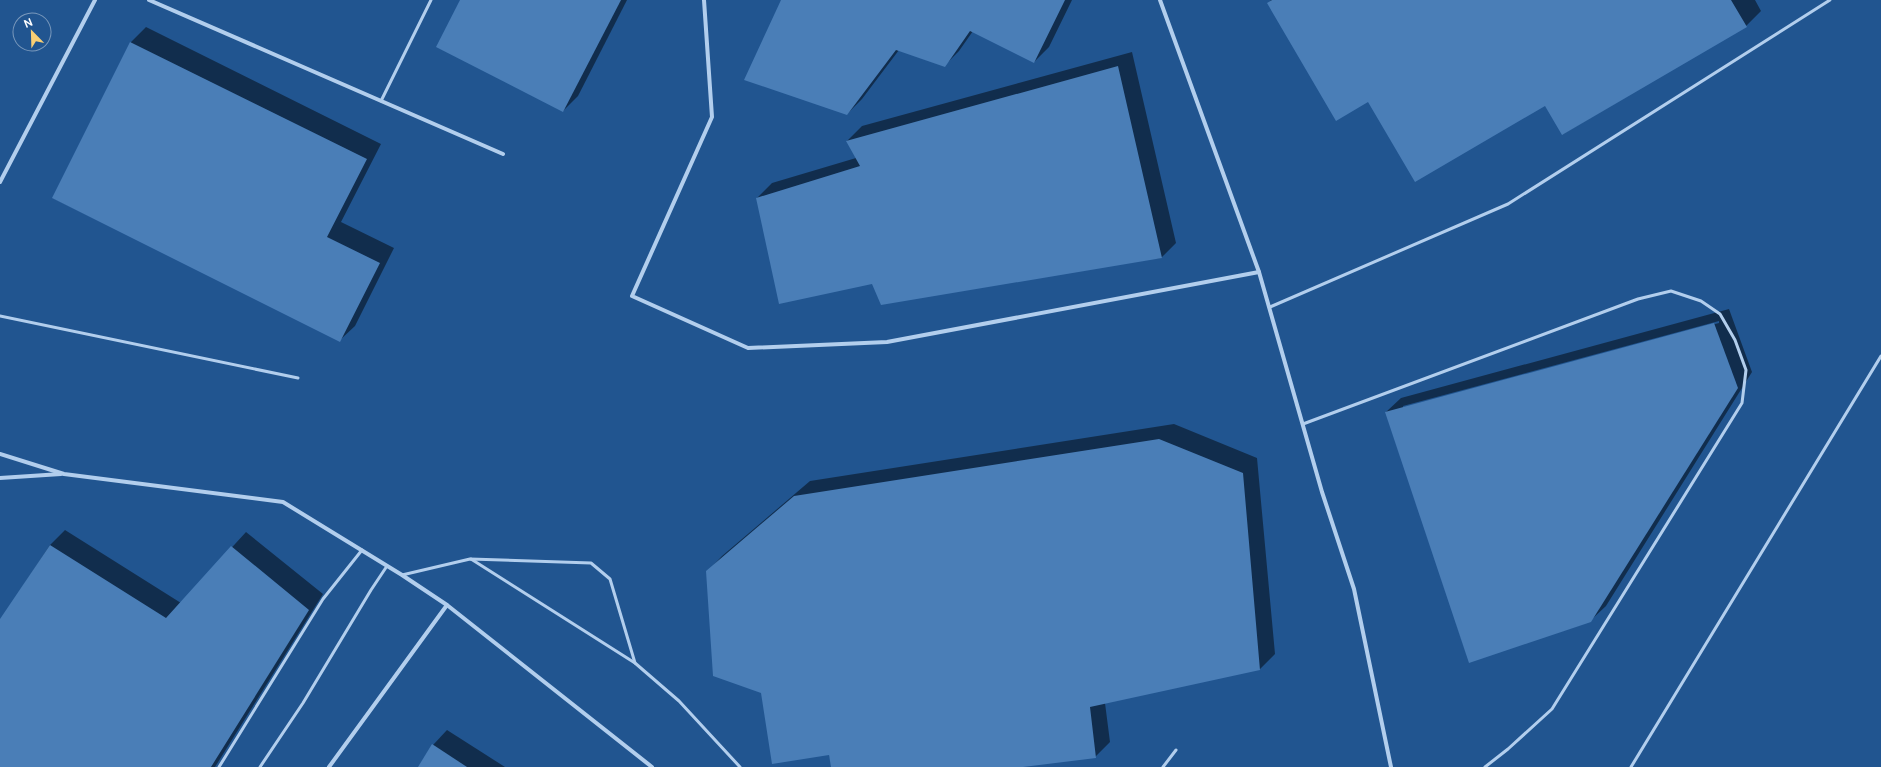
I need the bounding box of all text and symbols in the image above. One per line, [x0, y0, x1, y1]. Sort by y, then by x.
north arrow [12, 12, 52, 52]
text: N [22, 15, 35, 31]

